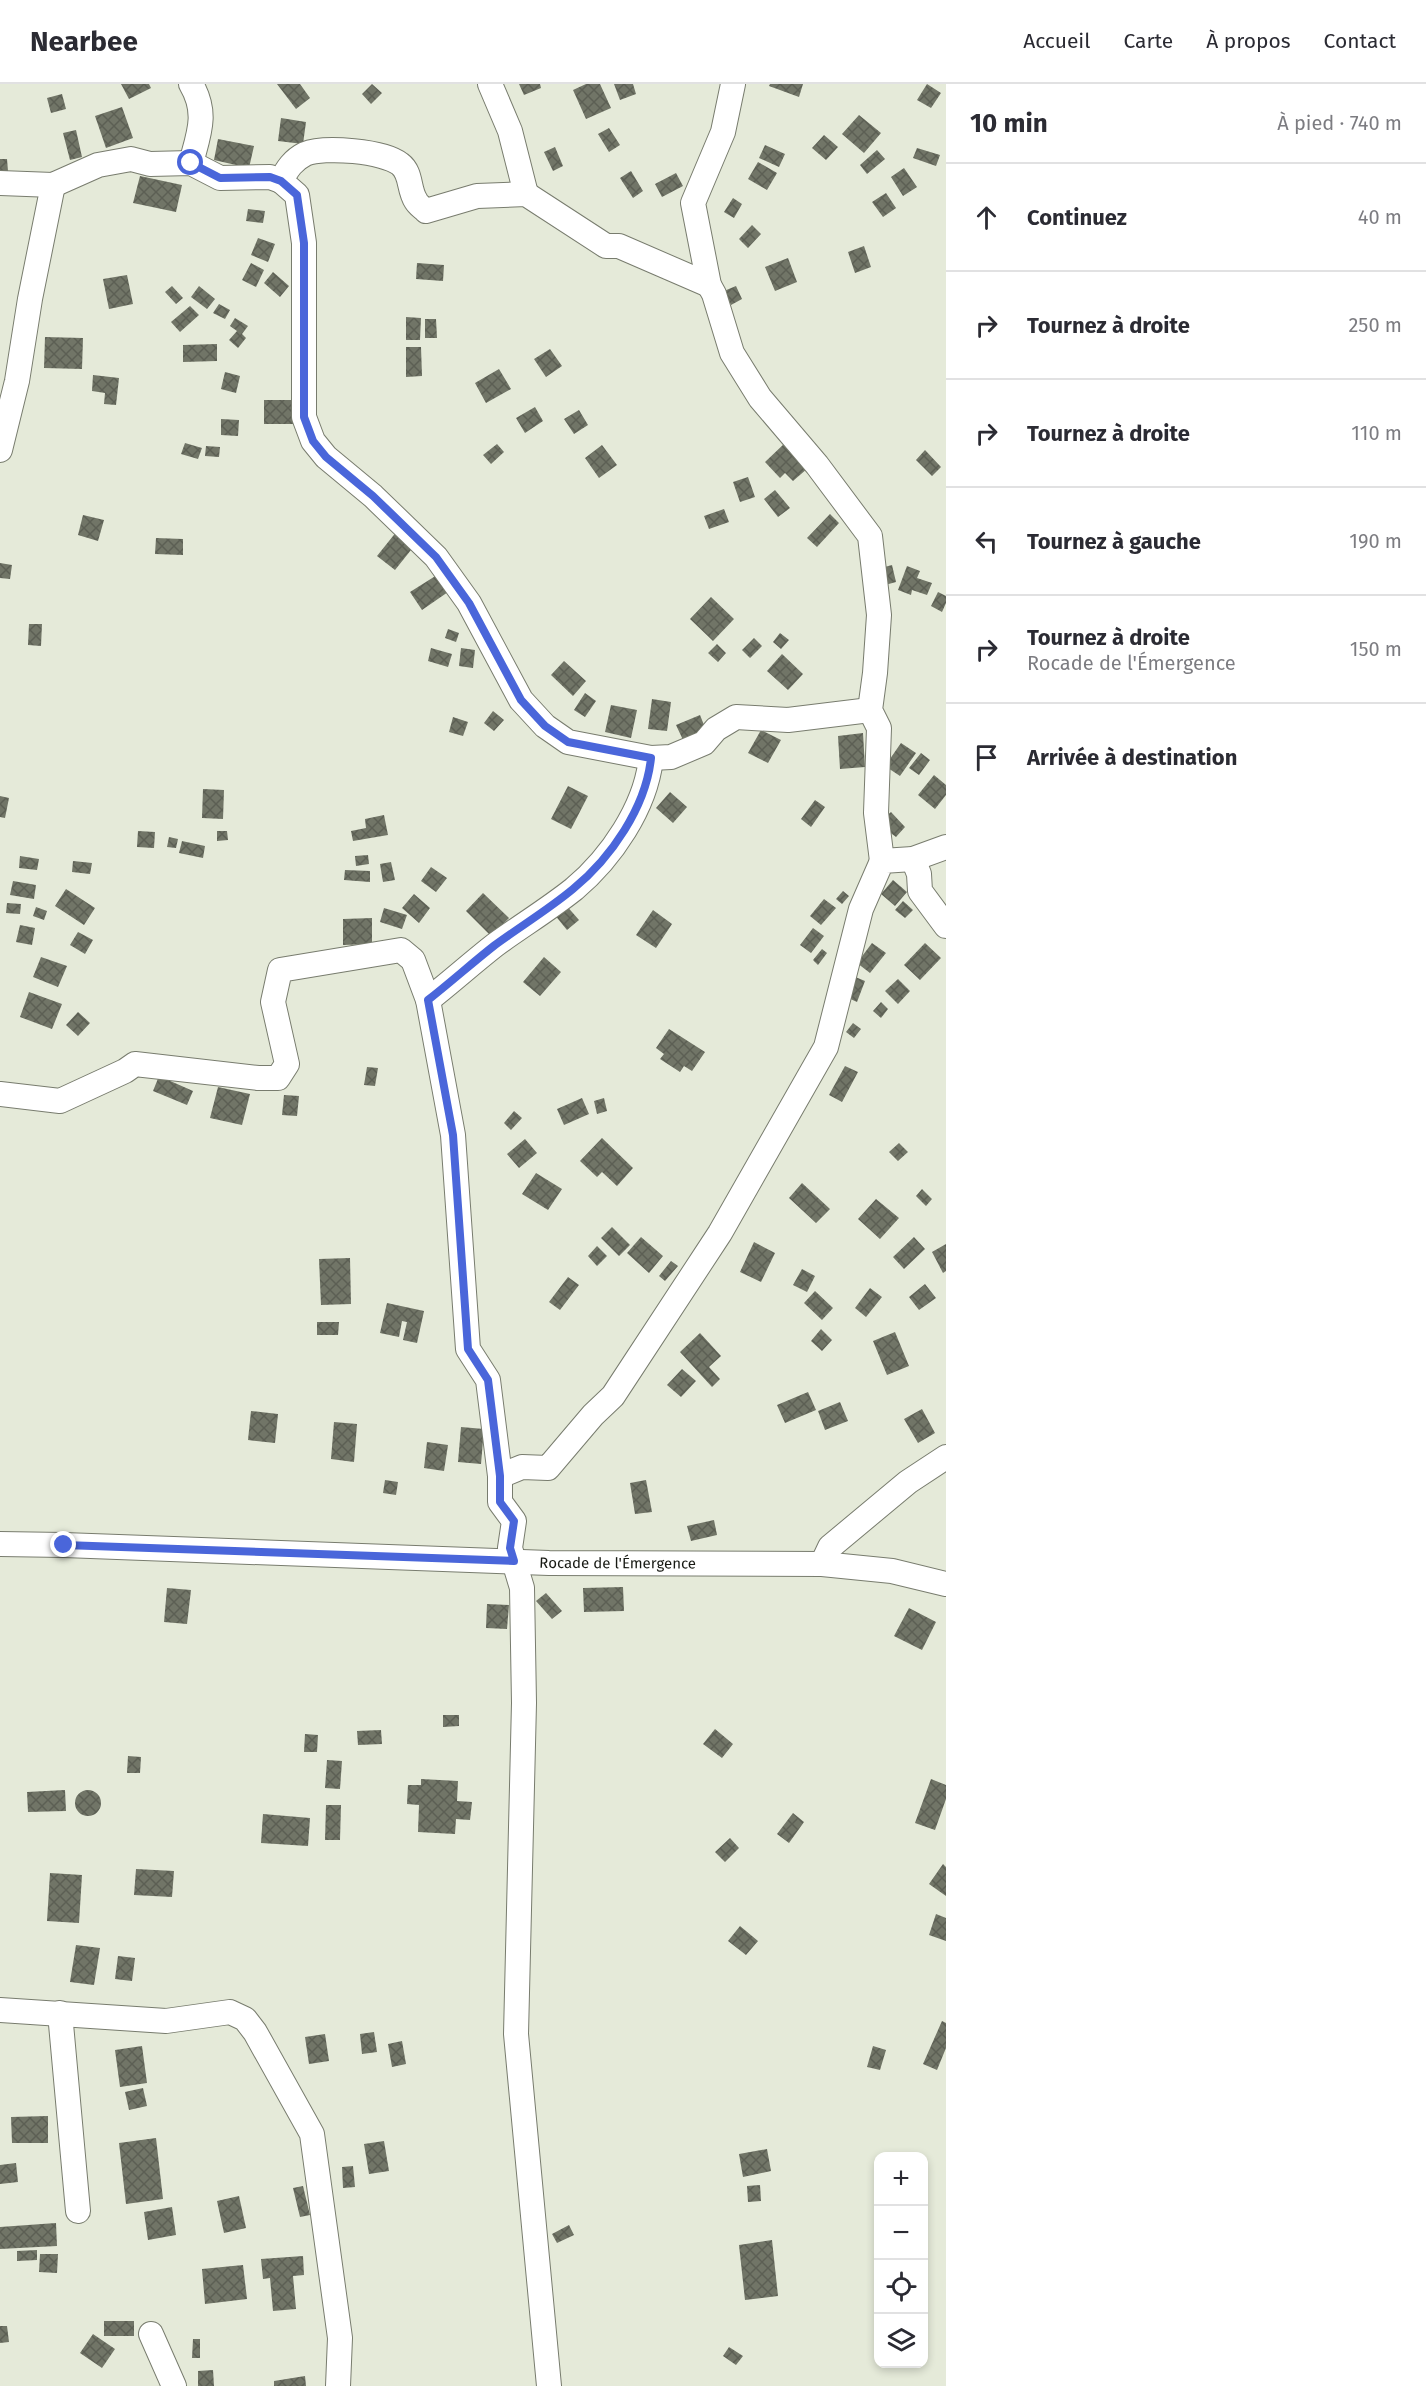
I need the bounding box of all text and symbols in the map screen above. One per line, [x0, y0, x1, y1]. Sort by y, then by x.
text: Nearbee [30, 25, 138, 58]
text: Accueil [1023, 28, 1090, 54]
text: Carte [1123, 28, 1173, 54]
text: À propos [1206, 28, 1291, 54]
text: Contact [1324, 28, 1396, 54]
text: 10 min [970, 108, 1048, 139]
text: À pied · 740 m [1277, 111, 1402, 135]
route start [177, 149, 203, 175]
icon: ahead [970, 201, 1003, 234]
text: Continuez [1027, 204, 1127, 231]
text: 40 m [1358, 205, 1402, 229]
icon: right [970, 309, 1003, 342]
text: Tournez à droite [1027, 312, 1190, 339]
text: 250 m [1348, 313, 1402, 337]
icon: right [970, 417, 1003, 450]
text: Tournez à droite [1027, 420, 1190, 447]
text: 110 m [1351, 421, 1402, 445]
icon: left [970, 525, 1003, 558]
text: Tournez à gauche [1027, 528, 1201, 555]
text: 190 m [1349, 529, 1402, 553]
text: Tournez à droite [1027, 624, 1190, 651]
icon: right [970, 633, 1003, 666]
text: 150 m [1350, 637, 1402, 661]
text: Rocade de l'Émergence [1027, 651, 1236, 675]
icon: arrive [970, 741, 1003, 774]
text: Arrivée à destination [1027, 744, 1237, 771]
route end [50, 1531, 76, 1557]
street label: Rocade de l'Émergence [539, 1554, 696, 1573]
map controls [874, 2152, 928, 2368]
button: + [874, 2152, 928, 2206]
button: − [874, 2206, 928, 2260]
button: locate [874, 2260, 928, 2314]
button: layers [874, 2314, 928, 2368]

